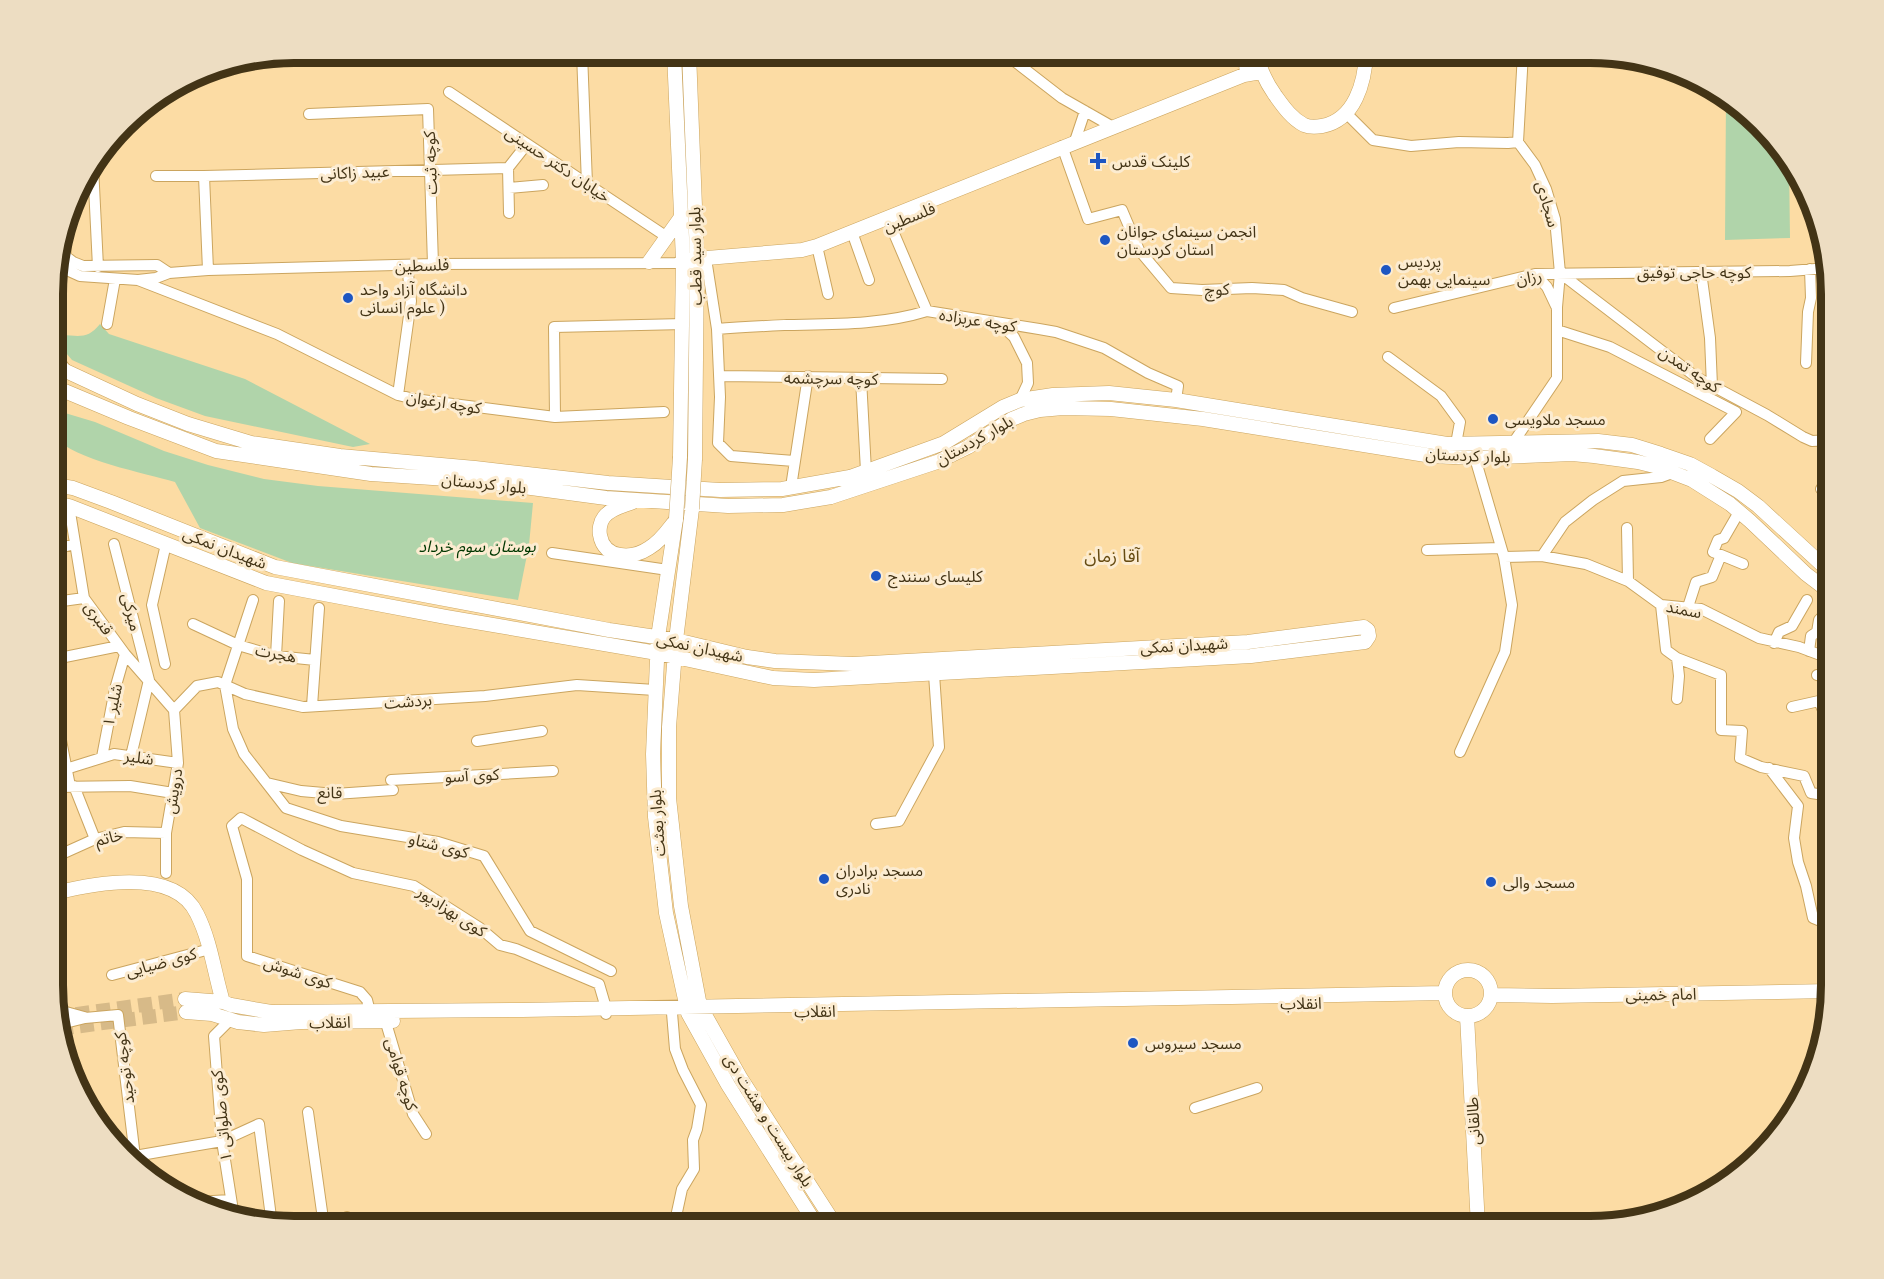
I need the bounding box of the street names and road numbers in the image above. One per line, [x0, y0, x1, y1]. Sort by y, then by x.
street label: خیابان دکتر حسینی [502, 122, 614, 206]
street label: کوچه ثبت [419, 130, 442, 195]
street label: عبید زاکانی [320, 161, 390, 183]
street label: سجادی [1532, 179, 1564, 229]
street label: فلسطین [880, 198, 938, 236]
street label: بلوار سید قطب [684, 207, 706, 305]
street label: فلسطین [394, 254, 450, 276]
street label: کوچه حاجی توفیق [1637, 262, 1751, 283]
street label: رزان [1515, 265, 1543, 289]
street label: کوچ [1204, 279, 1230, 302]
street label: کوچه عربزاده [938, 304, 1018, 337]
street label: کوچه تمدن [1655, 341, 1725, 398]
street label: کوچه سرچشمه [784, 367, 879, 390]
street label: کوچه ارغوان [405, 386, 483, 419]
street label: بلوار کردستان [932, 411, 1016, 469]
street label: بلوار کردستان [1425, 444, 1511, 466]
street label: بلوار کردستان [441, 469, 527, 497]
street label: شهیدان نمکی [180, 523, 270, 573]
street label: میرکی [118, 591, 146, 633]
street label: سمند [1665, 596, 1703, 622]
street label: قنبری [80, 597, 118, 639]
street label: شهیدان نمکی [655, 628, 745, 666]
street label: شهیدان نمکی [1140, 633, 1228, 657]
street label: هجرت [254, 639, 298, 667]
street label: شلیر ۱ [98, 682, 126, 728]
street label: بردشت [383, 689, 433, 713]
street label: شلیر [122, 745, 155, 769]
street label: کوی آسو [444, 764, 500, 786]
street label: درویش [160, 767, 186, 815]
street label: قانع [317, 782, 343, 805]
street label: بلوار بعثت [645, 789, 669, 857]
street label: خاتم [93, 824, 125, 853]
street label: کوی شتاو [407, 828, 472, 862]
street label: کوی بهزادپور [412, 881, 491, 942]
street label: کوی ضیایی [123, 943, 199, 981]
street label: کوی شوش [261, 952, 335, 993]
street label: امام خمینی [1625, 983, 1697, 1008]
street label: انقلاب [1280, 993, 1322, 1013]
street label: انقلاب [794, 1001, 836, 1021]
street label: انقلاب [309, 1012, 351, 1032]
street label: کوچه توحید [110, 1030, 139, 1105]
street label: کوچه قوامی [381, 1035, 423, 1113]
street label: بلوار بیست و هشت دی [720, 1050, 818, 1190]
street label: کوی صلواتی ۱ [206, 1069, 236, 1163]
street label: طالقانی [1462, 1096, 1484, 1146]

